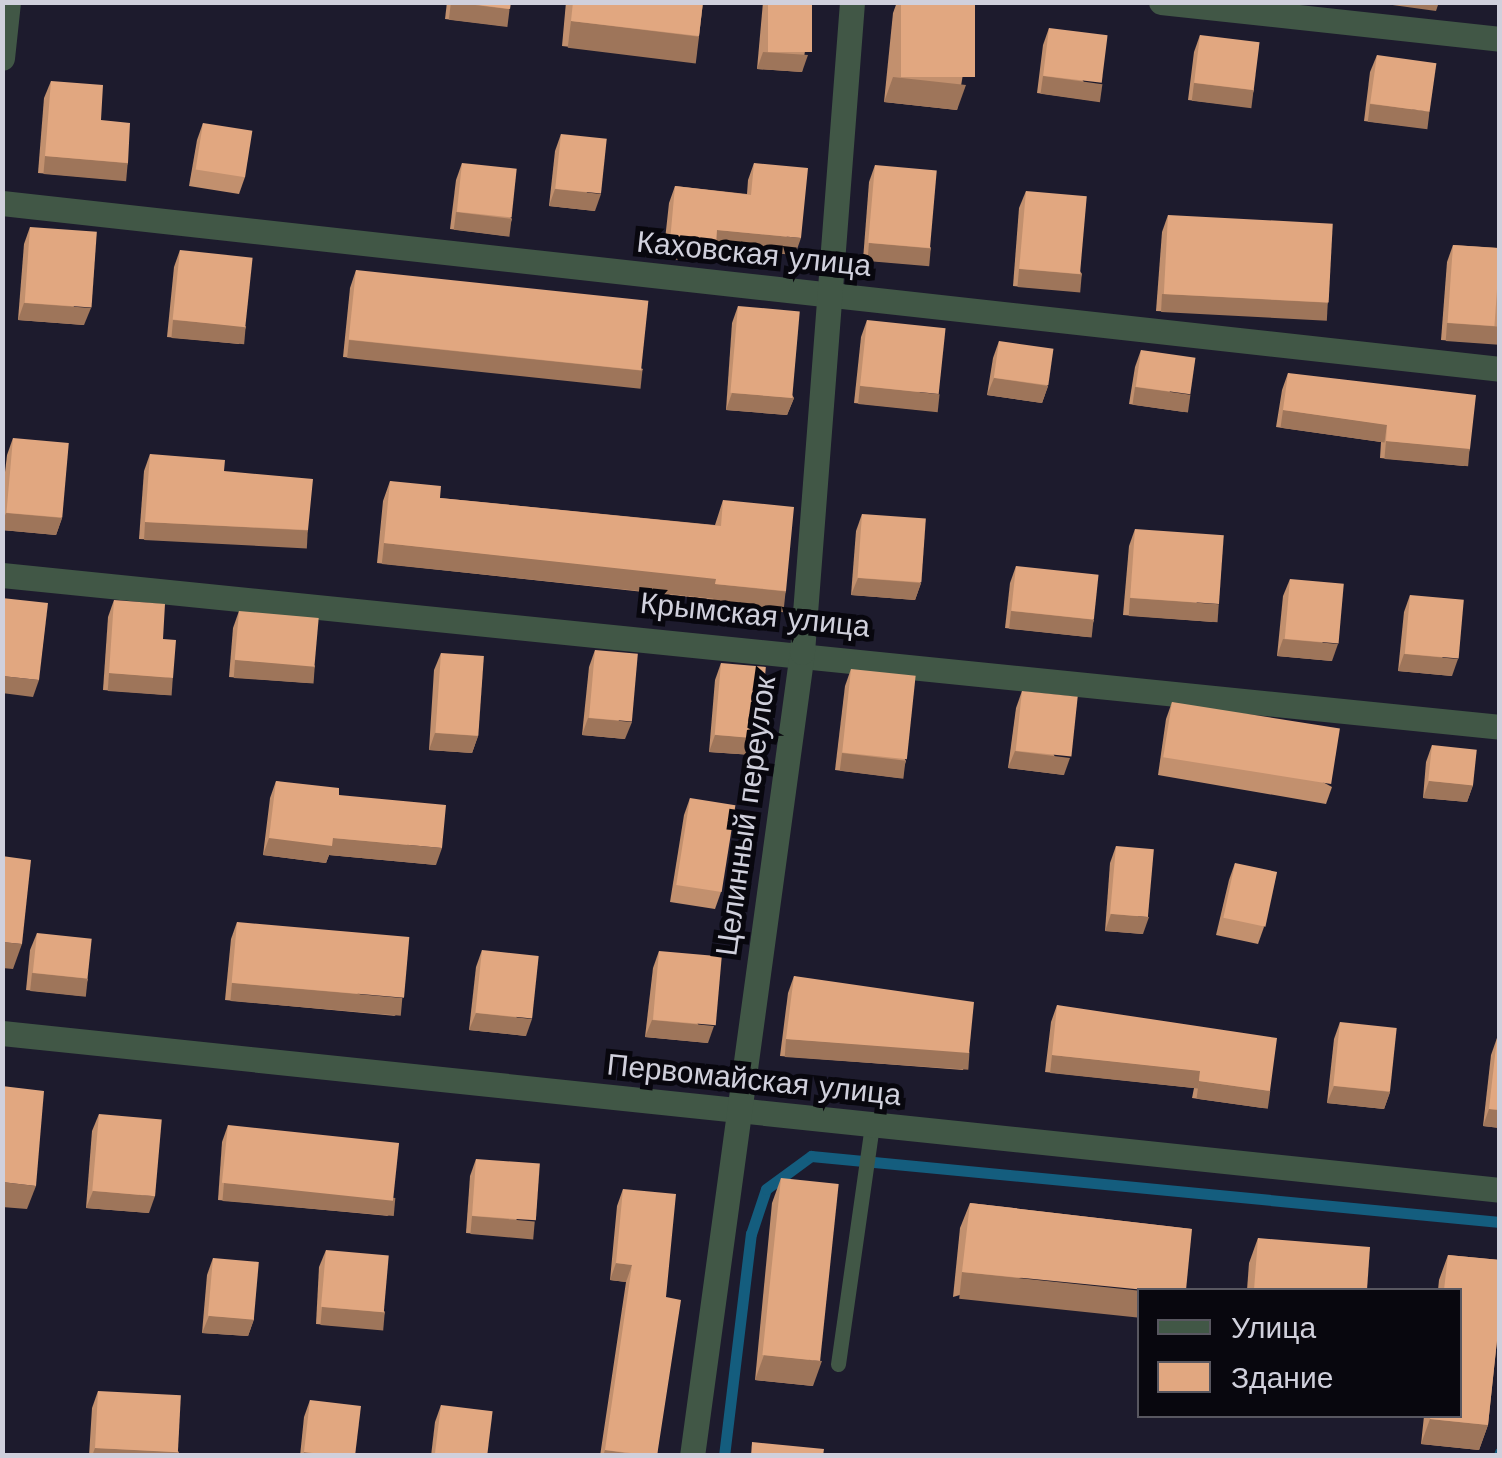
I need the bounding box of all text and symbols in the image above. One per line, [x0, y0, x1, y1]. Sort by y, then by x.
street label: Каховская улица [635, 224, 873, 284]
street label: Крымская улица [638, 585, 872, 645]
street label: Целинный переулок [709, 674, 783, 958]
street label: Первомайская улица [605, 1047, 903, 1113]
legend [1137, 1288, 1462, 1418]
text: Улица [1231, 1310, 1316, 1345]
text: Здание [1231, 1360, 1333, 1395]

